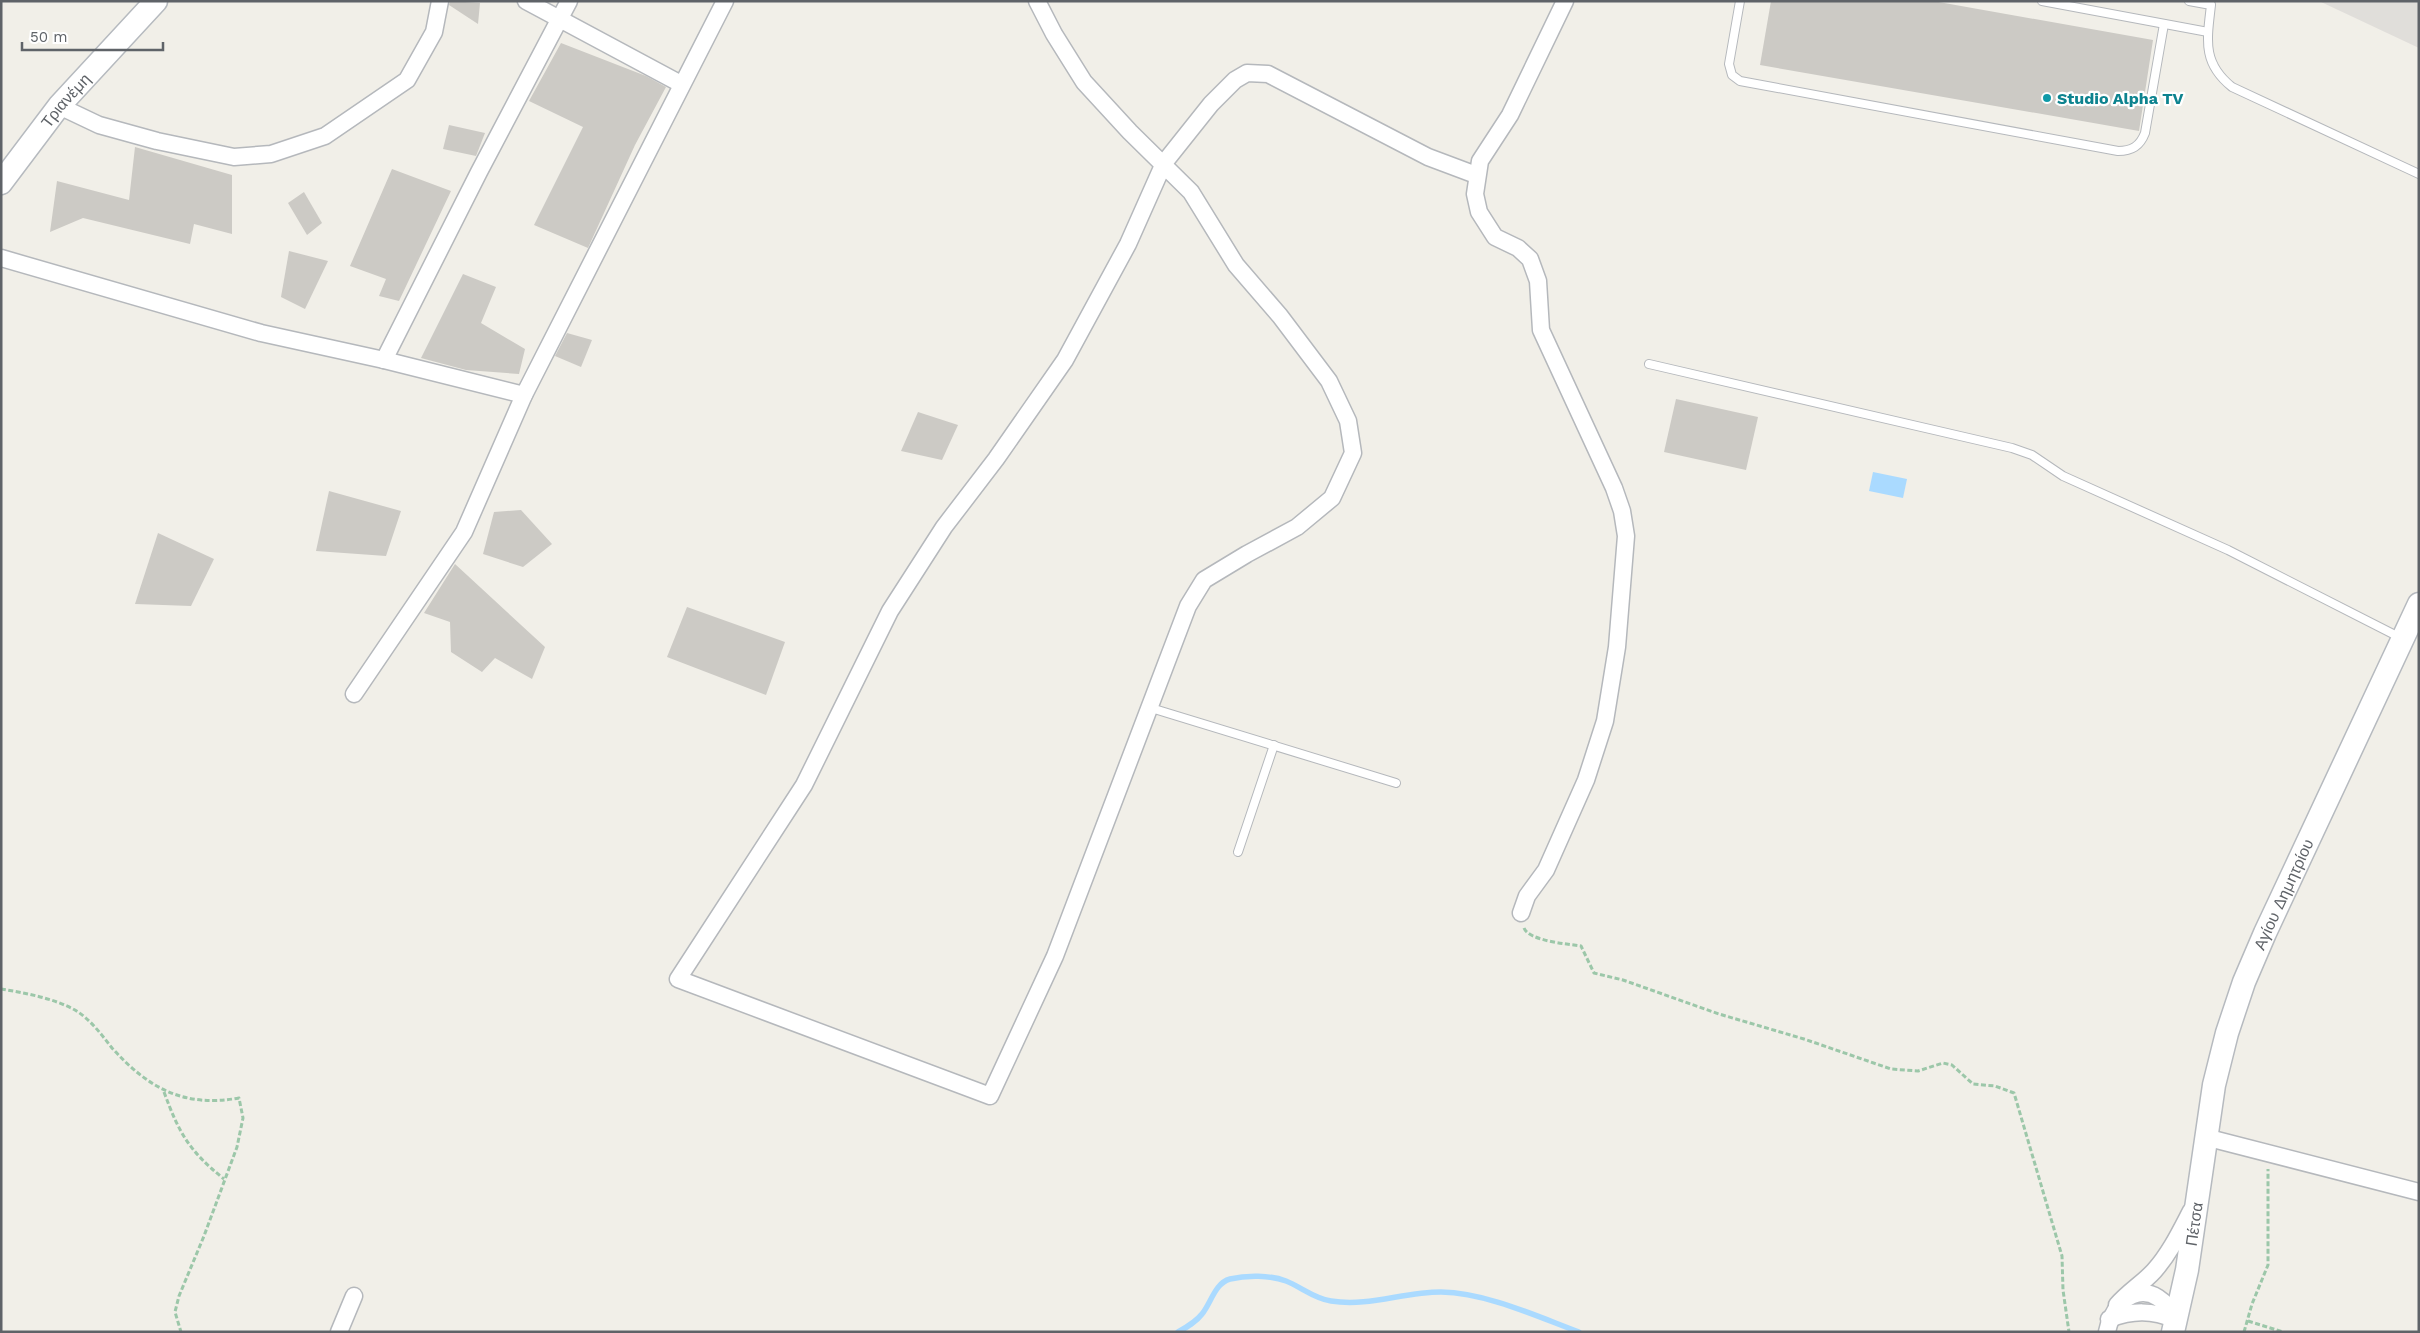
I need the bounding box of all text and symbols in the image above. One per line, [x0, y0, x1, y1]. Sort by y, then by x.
scale bar [22, 20, 164, 52]
text: 50 m [30, 28, 67, 46]
street label: Τριανέμη [37, 69, 94, 131]
place label: Studio Alpha TV [2057, 89, 2184, 108]
marker: Studio Alpha TV [2041, 92, 2053, 104]
street label: Αγίου Δημητρίου [2250, 836, 2318, 953]
street label: Πέτσα [2182, 1201, 2207, 1247]

